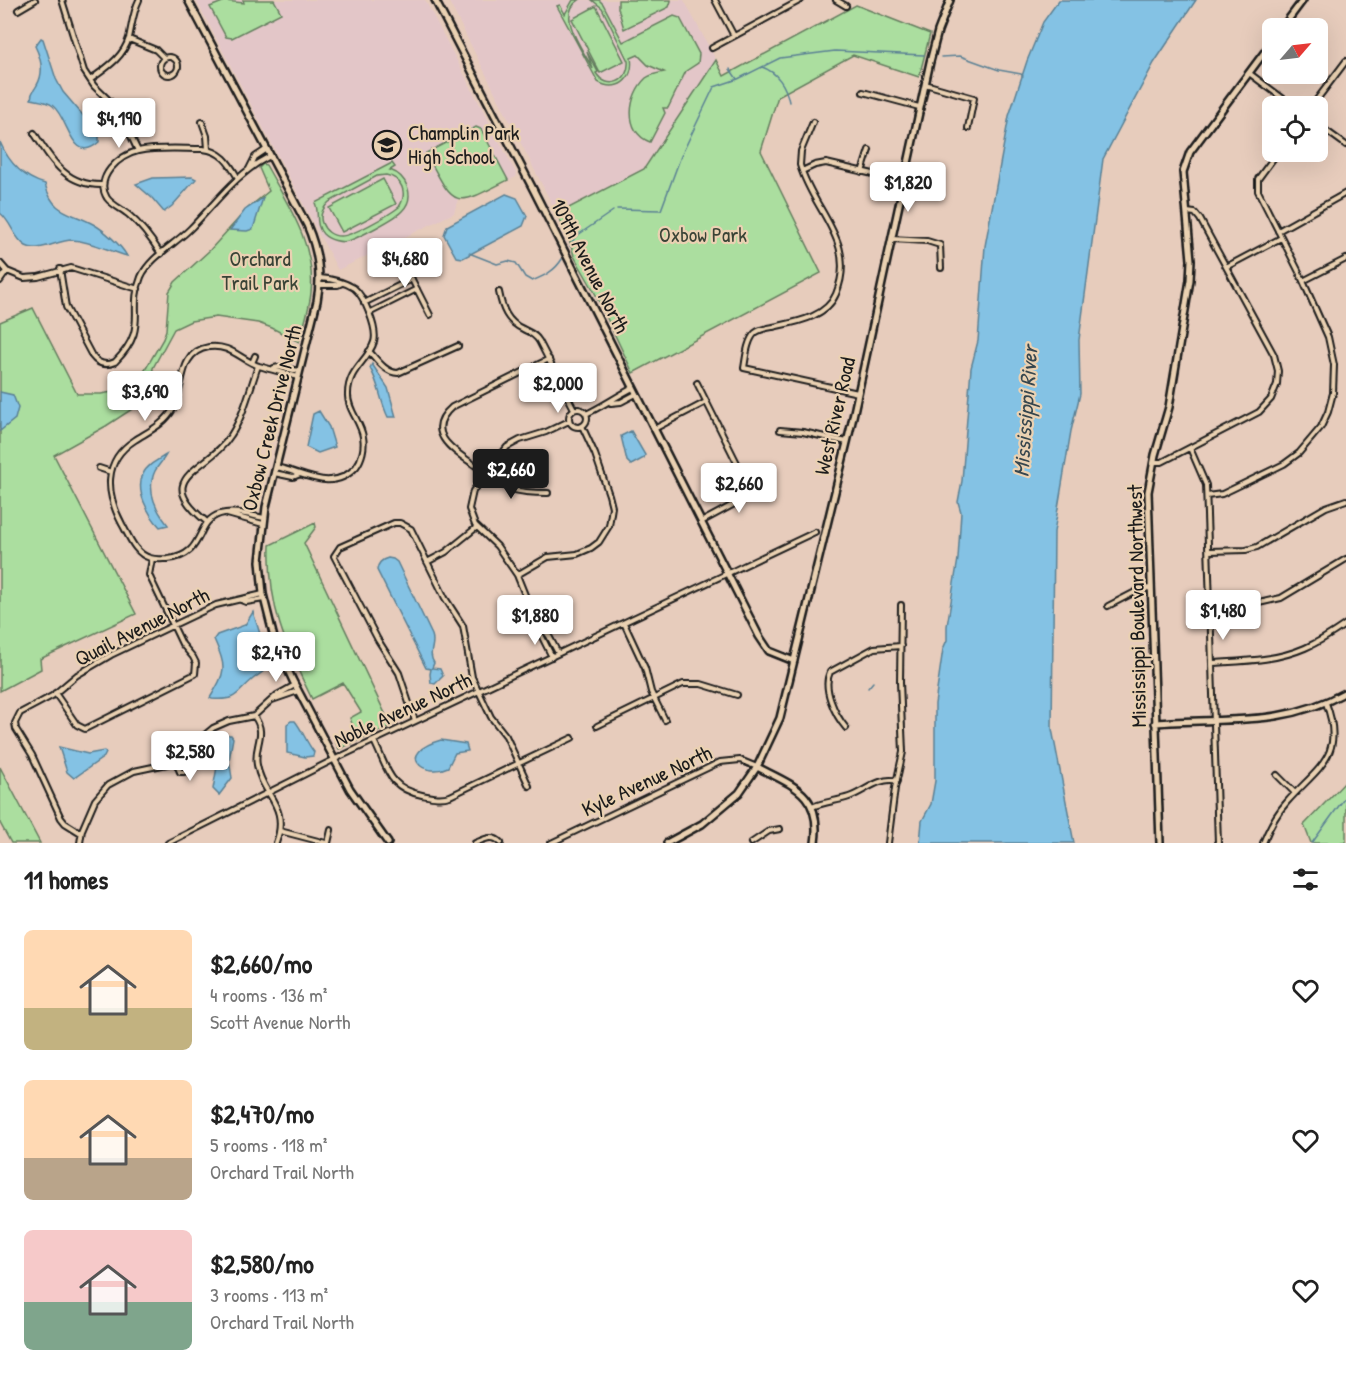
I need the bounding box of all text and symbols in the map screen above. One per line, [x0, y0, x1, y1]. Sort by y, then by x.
north arrow [1262, 18, 1328, 84]
map controls [1262, 18, 1328, 162]
button: locate [1262, 96, 1328, 162]
pin: $4,190 [70, 98, 168, 149]
text: $4,190 [96, 104, 142, 131]
place label: Champlin Park High School [408, 118, 520, 171]
school or university icon: Champlin Park High School [371, 129, 403, 161]
pin: $1,820 [859, 162, 957, 213]
text: $1,820 [884, 168, 932, 195]
street label: 109th Avenue North [544, 193, 637, 338]
park label: Oxbow Park [659, 220, 747, 249]
pin: $4,680 [356, 238, 454, 289]
park label: Orchard Trail Park [222, 244, 298, 297]
text: $4,680 [381, 244, 429, 271]
street label: Oxbow Creek Drive North [234, 322, 309, 514]
water label: Mississippi River [1005, 342, 1045, 478]
street label: West River Road [807, 354, 862, 477]
pin: $2,000 [509, 363, 607, 414]
text: $2,000 [533, 369, 583, 396]
pin: $3,690 [96, 371, 194, 422]
text: $3,690 [121, 377, 169, 404]
pin: $2,660 [462, 449, 560, 500]
text: $2,660 [487, 455, 535, 482]
pin: $2,660 [690, 463, 788, 514]
text: $2,660 [715, 469, 763, 496]
street label: Mississippi Boulevard Northwest [1120, 484, 1153, 728]
street label: Quail Avenue North [70, 580, 214, 673]
pin: $1,480 [1174, 590, 1272, 641]
pin: $1,880 [486, 595, 584, 646]
text: $1,480 [1200, 596, 1246, 623]
text: $1,880 [511, 601, 559, 628]
pin: $2,470 [227, 632, 325, 683]
text: $2,470 [251, 638, 301, 665]
street label: Noble Avenue North [329, 665, 477, 754]
pin: $2,580 [141, 731, 239, 782]
text: $2,580 [165, 737, 215, 764]
street label: Kyle Avenue North [577, 738, 717, 823]
text: 11 homes [24, 862, 108, 897]
icon: filters [1289, 863, 1322, 896]
text: $2,660/mo [210, 946, 312, 981]
icon: home [72, 954, 144, 1026]
icon: heart [1289, 974, 1322, 1007]
text: 4 rooms · 136 m² [210, 981, 327, 1008]
text: Scott Avenue North [210, 1008, 350, 1035]
text: $2,470/mo [210, 1096, 314, 1131]
icon: home [72, 1104, 144, 1176]
icon: heart [1289, 1124, 1322, 1157]
text: 5 rooms · 118 m² [210, 1131, 327, 1158]
text: Orchard Trail North [210, 1158, 354, 1185]
text: $2,580/mo [210, 1246, 314, 1281]
icon: home [72, 1254, 144, 1326]
icon: heart [1289, 1274, 1322, 1307]
text: 3 rooms · 113 m² [210, 1281, 328, 1308]
text: Orchard Trail North [210, 1308, 354, 1335]

